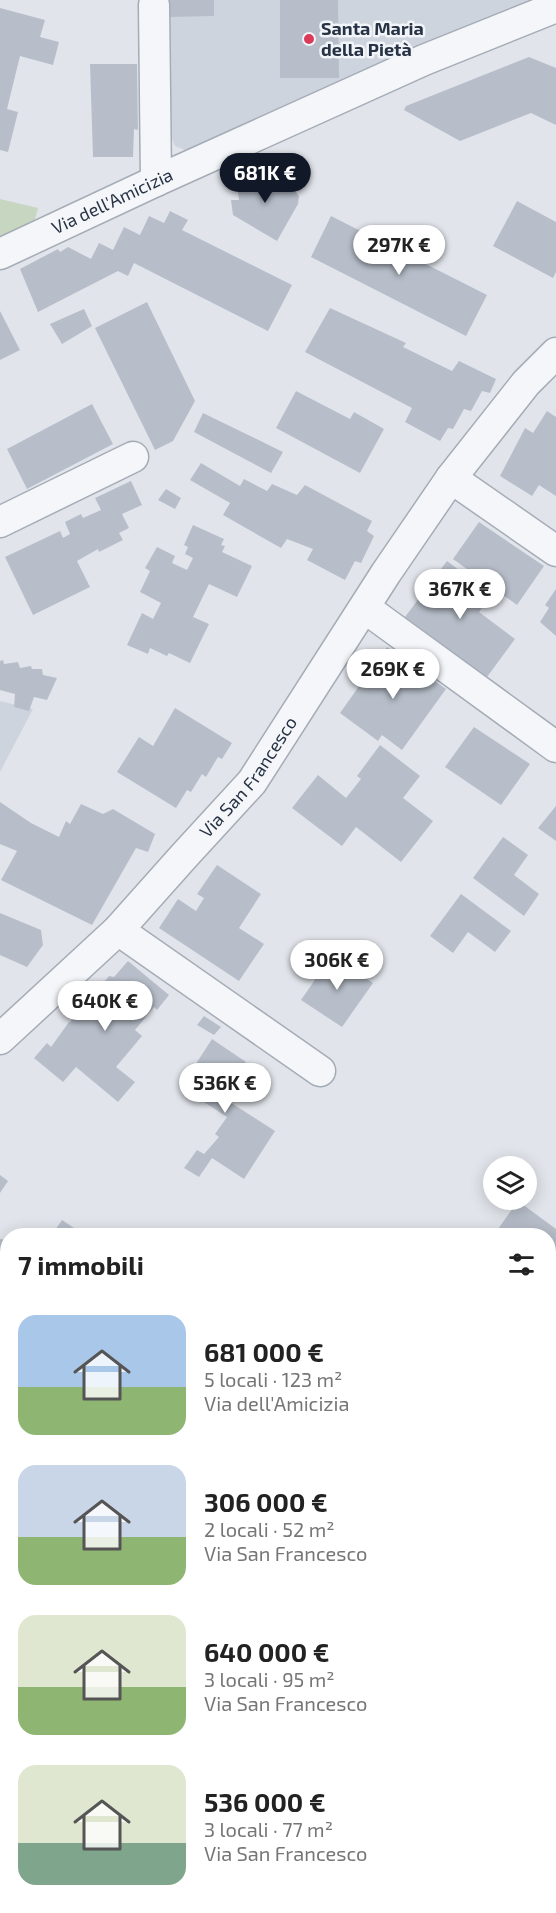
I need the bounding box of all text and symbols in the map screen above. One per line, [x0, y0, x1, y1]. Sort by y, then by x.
place label: Santa Maria della Pietà [321, 17, 424, 60]
marker: Santa Maria della Pietà [302, 32, 316, 46]
pin: 681K € [216, 153, 314, 204]
text: 681K € [234, 160, 296, 184]
street label: Via dell'Amicizia [48, 163, 176, 238]
pin: 297K € [350, 225, 448, 276]
text: 297K € [367, 232, 431, 256]
pin: 367K € [411, 569, 509, 620]
text: 367K € [428, 576, 492, 600]
pin: 269K € [344, 649, 442, 700]
text: 269K € [361, 656, 425, 680]
street label: Via San Francesco [195, 712, 301, 842]
pin: 306K € [288, 940, 386, 991]
text: 306K € [304, 947, 370, 971]
pin: 640K € [56, 981, 154, 1032]
text: 640K € [72, 988, 138, 1012]
pin: 536K € [176, 1063, 274, 1114]
text: 536K € [193, 1070, 257, 1094]
map controls [483, 1156, 537, 1210]
button: layers [483, 1156, 537, 1210]
icon: filters [505, 1248, 538, 1281]
text: 7 immobili [18, 1249, 144, 1280]
text: 681 000 € [204, 1336, 324, 1367]
icon: home [66, 1339, 138, 1411]
text: 5 locali · 123 m² [204, 1367, 342, 1391]
text: Via dell'Amicizia [204, 1391, 350, 1415]
text: 306 000 € [204, 1486, 328, 1517]
icon: home [66, 1489, 138, 1561]
text: 2 locali · 52 m² [204, 1517, 335, 1541]
text: Via San Francesco [204, 1541, 367, 1565]
text: 640 000 € [204, 1636, 329, 1667]
icon: home [66, 1639, 138, 1711]
text: 3 locali · 95 m² [204, 1667, 335, 1691]
text: Via San Francesco [204, 1691, 367, 1715]
text: 536 000 € [204, 1786, 326, 1817]
icon: home [66, 1789, 138, 1861]
text: 3 locali · 77 m² [204, 1817, 333, 1841]
text: Via San Francesco [204, 1841, 367, 1865]

